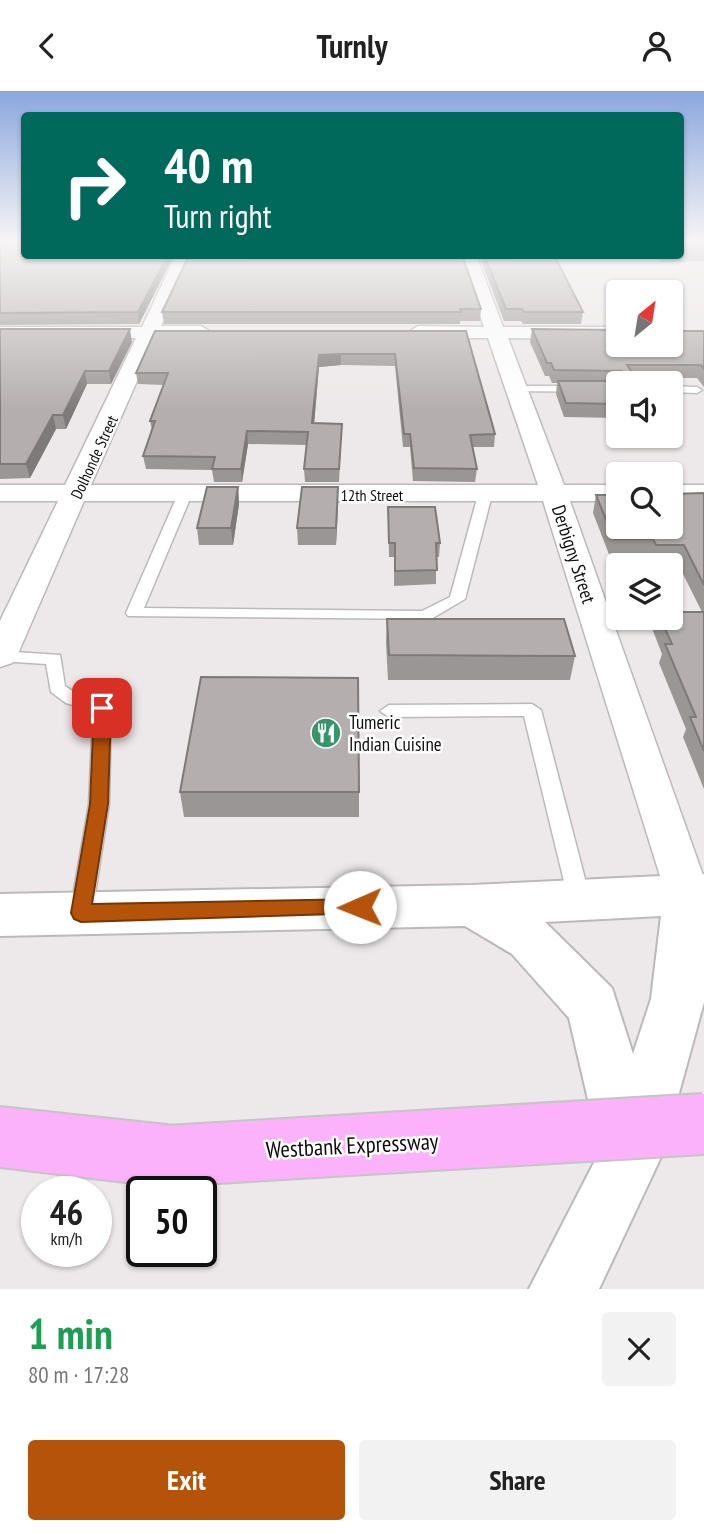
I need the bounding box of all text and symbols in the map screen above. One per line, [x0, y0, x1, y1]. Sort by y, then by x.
text: Turnly [316, 25, 388, 67]
icon: back [28, 27, 66, 65]
icon: person [638, 27, 676, 65]
text: 40 m [164, 133, 253, 197]
icon: right [49, 140, 140, 231]
text: Turn right [164, 195, 272, 237]
north arrow [606, 280, 682, 357]
map controls [606, 280, 683, 630]
button: sound [606, 371, 683, 448]
street label: Dolhonde Street [66, 411, 122, 502]
button: search [606, 462, 683, 539]
street label: 12th Street [341, 485, 404, 505]
street label: Derbigny Street [547, 502, 601, 607]
button: layers [606, 553, 683, 630]
pin [72, 678, 132, 738]
icon: arrive [83, 689, 121, 727]
place label: Tumeric Indian Cuisine [349, 710, 442, 756]
restaurant icon: Tumeric Indian Cuisine [309, 716, 343, 750]
position arrow [323, 870, 397, 944]
street label: Westbank Expressway [265, 1126, 439, 1164]
speed limit sign: 50 [126, 1176, 217, 1267]
text: 46 [50, 1189, 83, 1235]
text: km/h [51, 1227, 82, 1250]
text: 1 min [28, 1306, 113, 1361]
button: close [602, 1312, 676, 1386]
text: 80 m · 17:28 [28, 1360, 129, 1389]
button: Exit [28, 1440, 345, 1520]
button: Share [359, 1440, 676, 1520]

